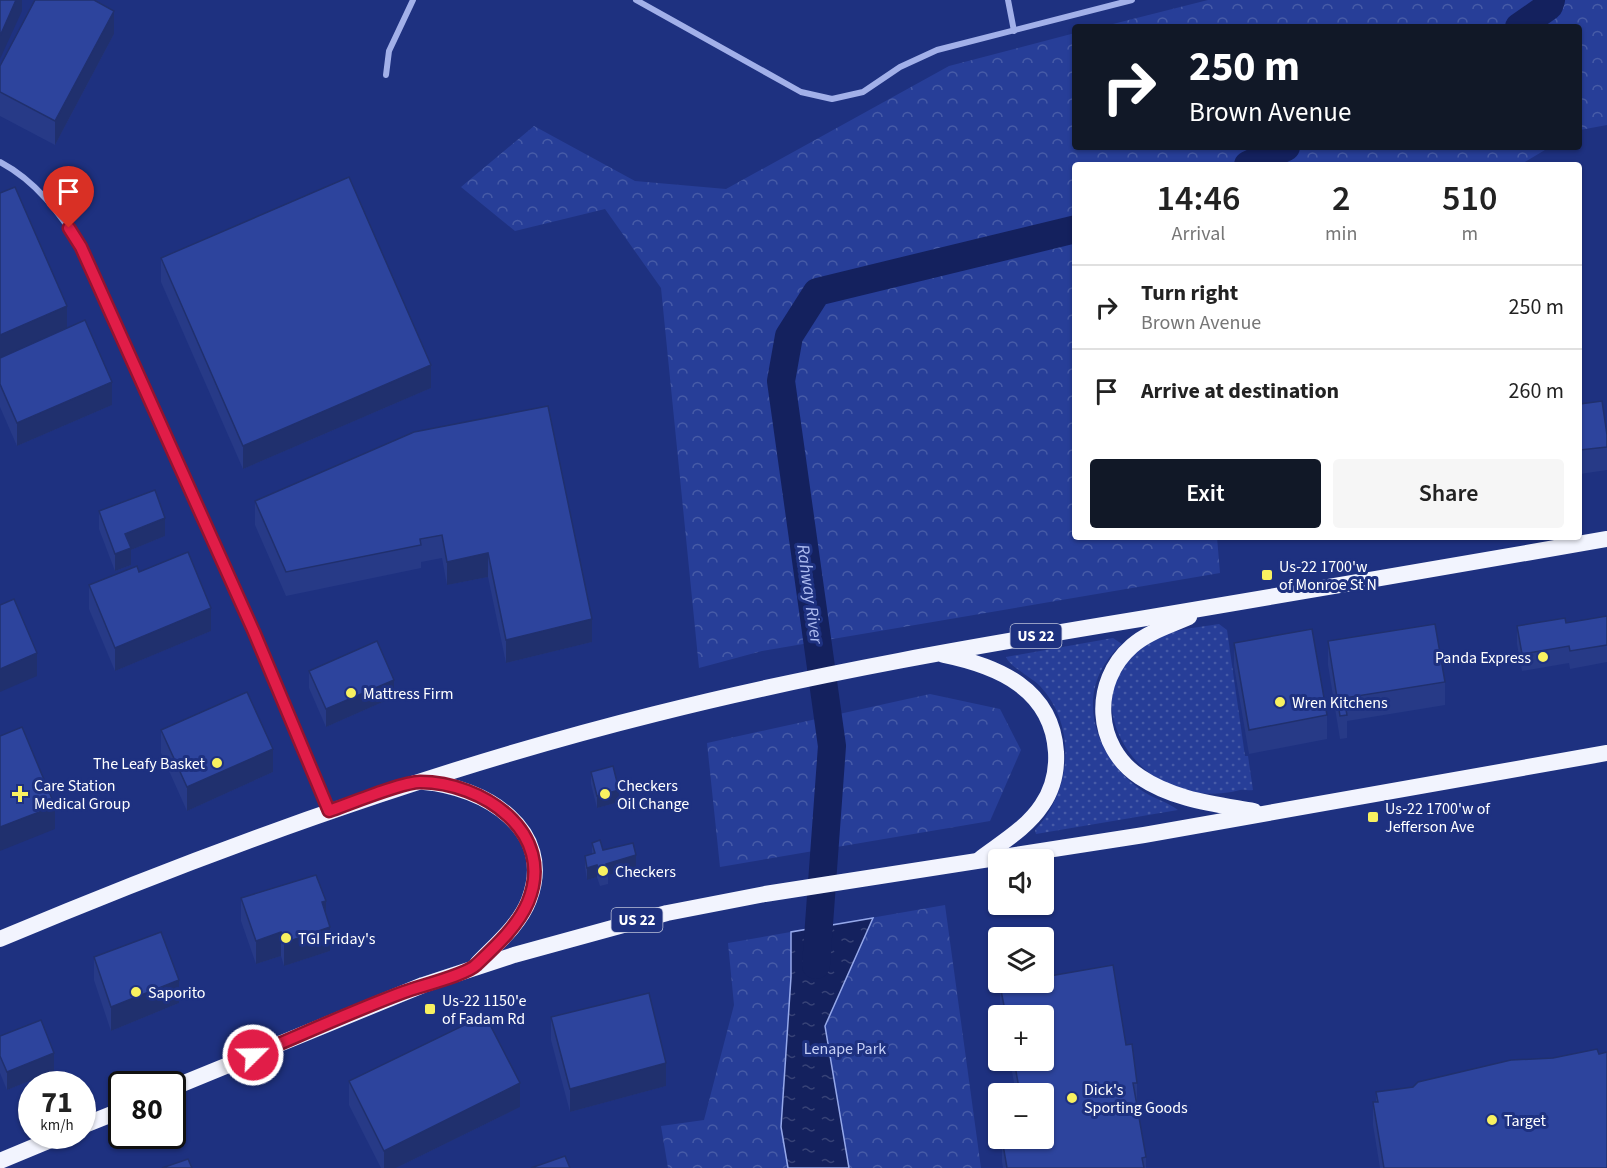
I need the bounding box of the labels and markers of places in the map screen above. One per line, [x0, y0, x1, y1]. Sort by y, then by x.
pin [43, 166, 94, 228]
place label: Us-22 1700'w of Monroe St N [1279, 556, 1377, 596]
marker: Us-22 1700'w of Monroe St N [1260, 568, 1274, 582]
place label: Panda Express [1435, 647, 1531, 669]
marker: Panda Express [1536, 650, 1550, 664]
place label: Mattress Firm [363, 683, 454, 705]
marker: Mattress Firm [344, 686, 358, 700]
place label: Wren Kitchens [1292, 692, 1388, 714]
marker: Wren Kitchens [1273, 695, 1287, 709]
place label: The Leafy Basket [93, 753, 206, 775]
marker: The Leafy Basket [210, 756, 224, 770]
place label: Care Station Medical Group [34, 775, 131, 815]
place label: Checkers Oil Change [617, 775, 689, 815]
marker: Care Station Medical Group [11, 785, 29, 803]
marker: Checkers Oil Change [598, 787, 612, 801]
place label: Us-22 1700'w of Jefferson Ave [1385, 798, 1491, 838]
marker: Us-22 1700'w of Jefferson Ave [1366, 810, 1380, 824]
place label: Checkers [615, 861, 676, 883]
marker: Checkers [596, 864, 610, 878]
place label: TGI Friday's [298, 928, 376, 950]
marker: TGI Friday's [279, 931, 293, 945]
place label: Saporito [148, 982, 206, 1004]
marker: Saporito [129, 985, 143, 999]
place label: Us-22 1150'e of Fadam Rd [442, 990, 527, 1030]
marker: Us-22 1150'e of Fadam Rd [423, 1002, 437, 1016]
place label: Dick's Sporting Goods [1084, 1079, 1188, 1119]
marker: Dick's Sporting Goods [1065, 1091, 1079, 1105]
place label: Target [1504, 1110, 1546, 1132]
marker: Target [1485, 1113, 1499, 1127]

